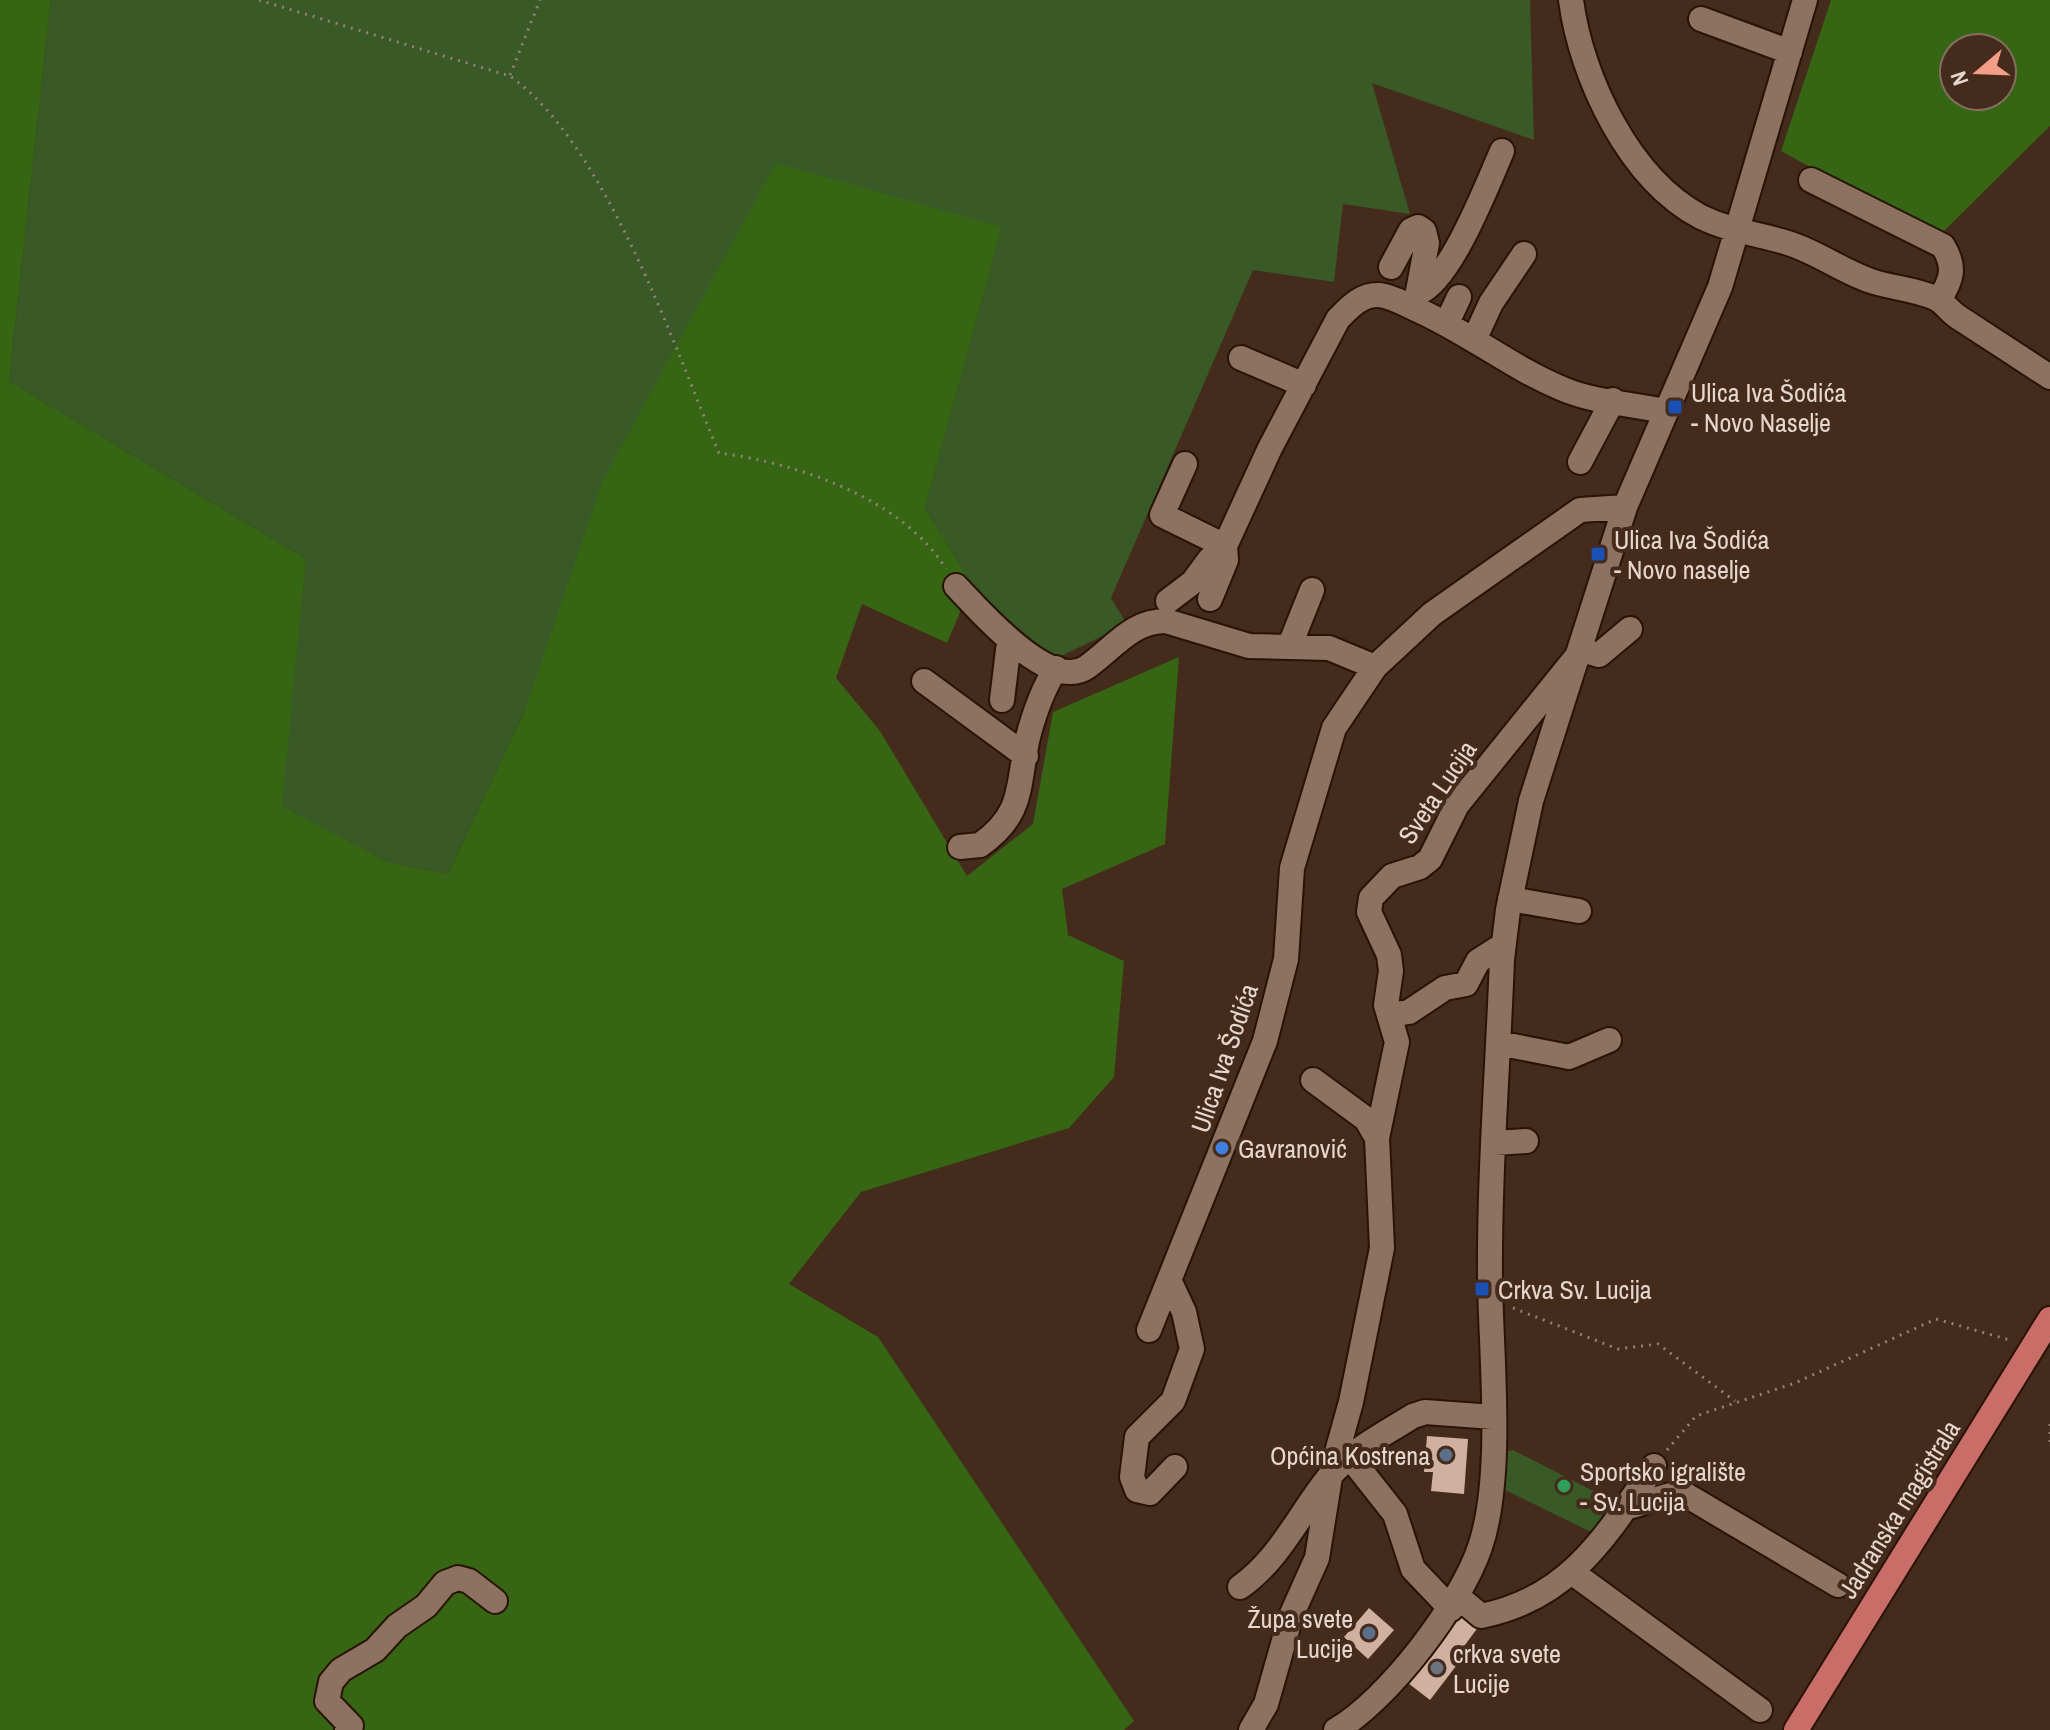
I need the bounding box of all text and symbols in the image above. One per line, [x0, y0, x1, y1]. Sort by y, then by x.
north arrow [1938, 32, 2018, 112]
text: N [1943, 67, 1975, 90]
place label: Ulica Iva Šodića - Novo Naselje [1691, 375, 1846, 440]
marker: Ulica Iva Šodića - Novo Naselje [1666, 398, 1684, 416]
place label: Ulica Iva Šodića - Novo naselje [1614, 522, 1769, 587]
marker: Ulica Iva Šodića - Novo naselje [1589, 545, 1607, 563]
street label: Sveta Lucija [1390, 733, 1484, 850]
street label: Ulica Iva Šodića [1182, 979, 1266, 1137]
place label: Gavranović [1238, 1131, 1347, 1166]
marker: Gavranović [1213, 1139, 1231, 1157]
place label: Crkva Sv. Lucija [1498, 1272, 1652, 1307]
marker: Crkva Sv. Lucija [1473, 1280, 1491, 1298]
street label: Jadranska magistrala [1830, 1413, 1968, 1605]
place label: Općina Kostrena [1270, 1438, 1430, 1473]
marker: Općina Kostrena [1437, 1446, 1455, 1464]
place label: Sportsko igralište - Sv. Lucija [1580, 1454, 1746, 1519]
marker: Sportsko igralište - Sv. Lucija [1555, 1477, 1573, 1495]
place label: Župa svete Lucije [1248, 1601, 1353, 1666]
marker: Župa svete Lucije [1360, 1624, 1378, 1642]
place label: crkva svete Lucije [1453, 1636, 1561, 1701]
marker: crkva svete Lucije [1428, 1659, 1446, 1677]

